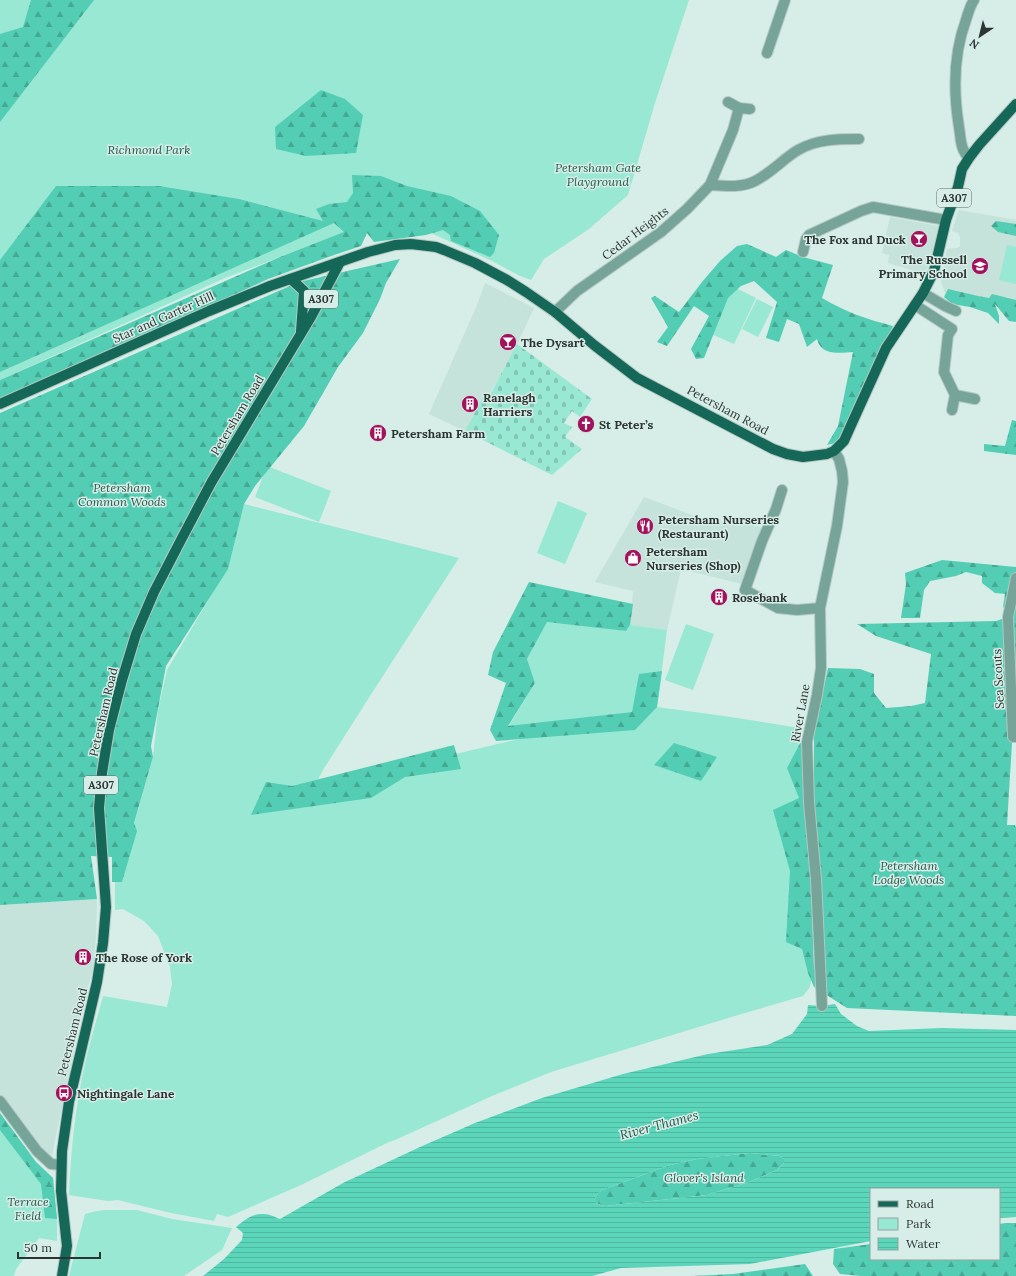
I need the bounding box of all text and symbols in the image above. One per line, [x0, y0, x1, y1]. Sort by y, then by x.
north arrow [960, 16, 1000, 56]
text: N [966, 36, 982, 52]
park label: Richmond Park [107, 142, 191, 157]
park label: Petersham Gate Playground [555, 160, 641, 189]
road number: A307 [937, 189, 971, 207]
street label: Cedar Heights [599, 203, 672, 263]
bar icon: The Fox and Duck [909, 229, 929, 249]
place label: The Fox and Duck [804, 232, 906, 247]
place label: The Russell Primary School [879, 252, 967, 281]
school or university icon: The Russell Primary School [970, 256, 990, 276]
street label: Star and Garter Hill [110, 288, 216, 346]
road number: A307 [304, 290, 338, 308]
bar icon: The Dysart [498, 332, 518, 352]
place label: The Dysart [521, 335, 585, 350]
street label: Petersham Road [207, 372, 267, 458]
street label: Petersham Road [684, 382, 772, 438]
place label: Ranelagh Harriers [483, 390, 536, 419]
building icon: Ranelagh Harriers [460, 394, 480, 414]
church icon: St Peter’s [576, 414, 596, 434]
place label: St Peter’s [599, 417, 654, 432]
building icon: Petersham Farm [368, 423, 388, 443]
place label: Petersham Farm [391, 426, 485, 441]
park label: Petersham Common Woods [78, 480, 166, 509]
place label: Petersham Nurseries (Restaurant) [658, 512, 779, 542]
restaurant icon: Petersham Nurseries (Restaurant) [635, 516, 655, 536]
place label: Petersham Nurseries (Shop) [646, 544, 741, 574]
shop icon: Petersham Nurseries (Shop) [623, 548, 643, 568]
building icon: Rosebank [709, 587, 729, 607]
place label: Rosebank [732, 590, 787, 605]
street label: Sea Scouts [989, 648, 1007, 709]
street label: Petersham Road [86, 666, 120, 758]
street label: River Lane [787, 682, 813, 743]
road number: A307 [84, 776, 118, 794]
park label: Petersham Lodge Woods [874, 858, 944, 887]
building icon: The Rose of York [73, 947, 93, 967]
place label: The Rose of York [96, 950, 192, 965]
street label: Petersham Road [54, 986, 90, 1078]
bus stop icon: Nightingale Lane [54, 1083, 74, 1103]
place label: Nightingale Lane [77, 1086, 175, 1101]
water label: River Thames [618, 1106, 700, 1144]
park label: Glover's Island [664, 1170, 744, 1185]
legend [870, 1188, 1000, 1260]
park label: Terrace Field [7, 1194, 49, 1223]
text: Road [906, 1196, 934, 1211]
text: Park [906, 1216, 932, 1231]
scale bar [18, 1234, 100, 1260]
text: Water [906, 1236, 941, 1251]
text: 50 m [24, 1240, 52, 1255]

